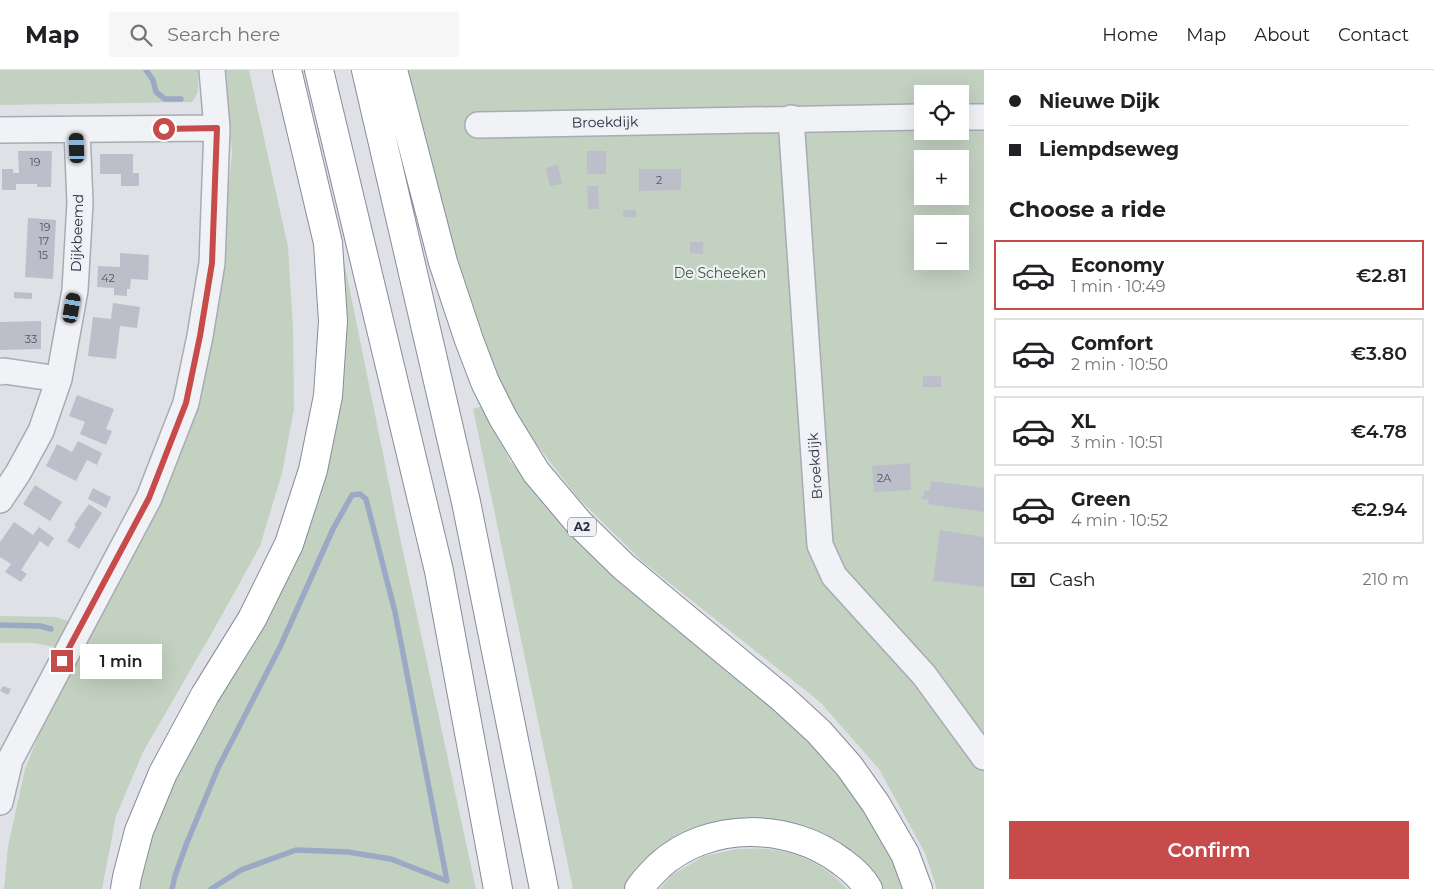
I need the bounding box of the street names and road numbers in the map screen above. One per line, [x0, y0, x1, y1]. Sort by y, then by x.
street label: Broekdijk [571, 112, 639, 132]
street label: Dijkbeemd [67, 194, 87, 272]
street label: Broekdijk [804, 431, 826, 500]
road number: A2 [568, 518, 596, 537]

